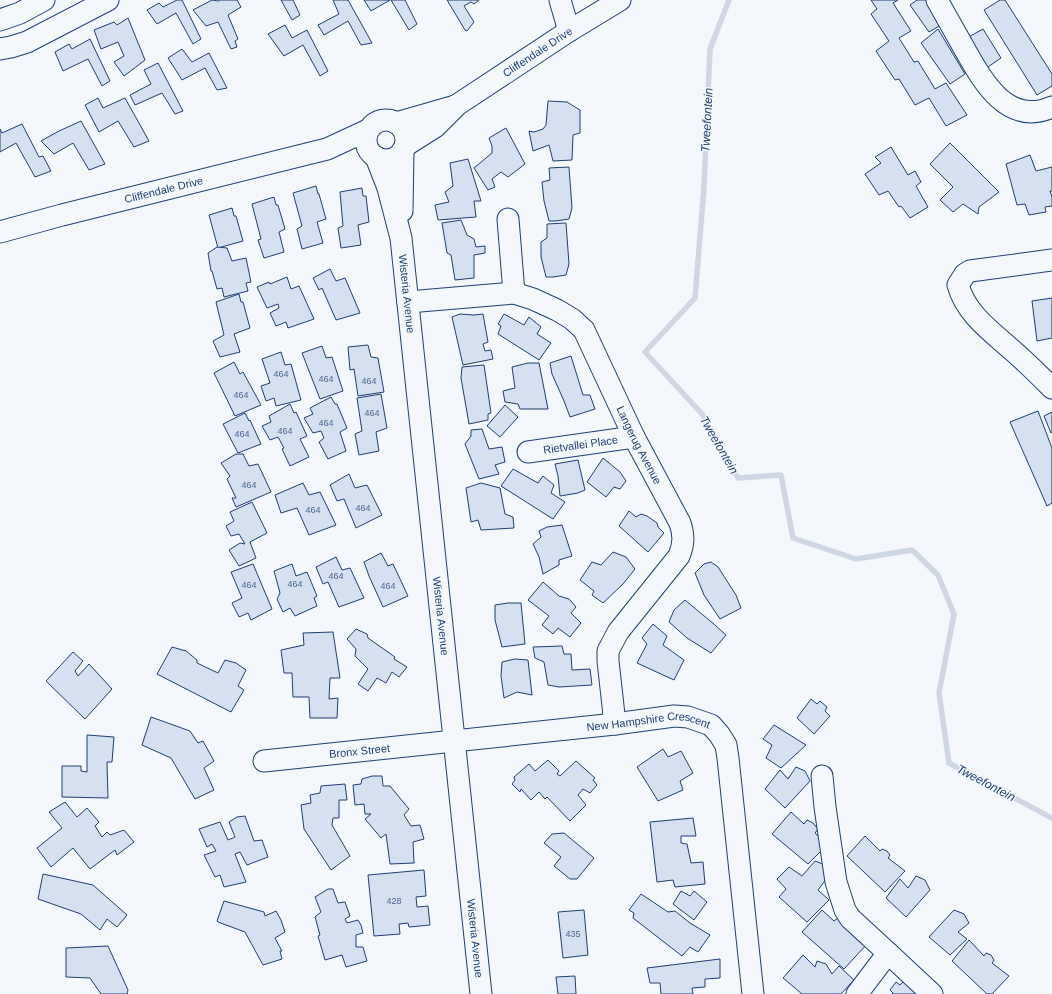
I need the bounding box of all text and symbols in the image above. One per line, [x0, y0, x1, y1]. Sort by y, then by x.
street label: Cliffendale Drive [500, 25, 574, 79]
water label: Tweefontein [698, 87, 716, 153]
street label: Cliffendale Drive [123, 174, 204, 205]
street label: Wisteria Avenue [397, 254, 417, 334]
house number: 464 [273, 369, 289, 379]
house number: 464 [318, 374, 334, 384]
house number: 464 [361, 376, 377, 386]
house number: 464 [233, 390, 249, 400]
street label: Langerug Avenue [614, 404, 664, 486]
house number: 464 [364, 408, 380, 418]
water label: Tweefontein [697, 414, 741, 477]
house number: 464 [318, 418, 334, 428]
house number: 464 [277, 426, 293, 436]
house number: 464 [234, 429, 250, 439]
street label: Rietvallei Place [542, 433, 619, 456]
house number: 464 [241, 480, 257, 490]
house number: 464 [355, 503, 371, 513]
house number: 464 [305, 505, 321, 515]
house number: 464 [328, 571, 344, 581]
street label: Wisteria Avenue [431, 576, 451, 656]
house number: 464 [287, 579, 303, 589]
house number: 464 [241, 580, 257, 590]
house number: 464 [380, 581, 396, 591]
street label: New Hampshire Crescent [586, 710, 712, 733]
street label: Bronx Street [328, 742, 391, 760]
water label: Tweefontein [954, 762, 1018, 804]
house number: 428 [386, 896, 402, 906]
street label: Wisteria Avenue [465, 898, 485, 978]
house number: 435 [565, 929, 581, 939]

